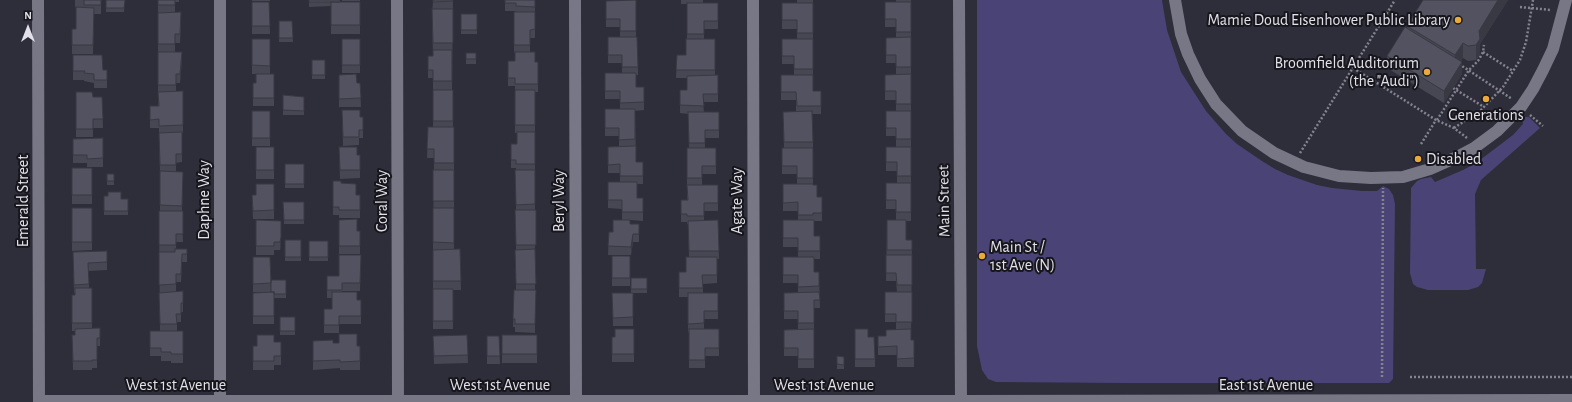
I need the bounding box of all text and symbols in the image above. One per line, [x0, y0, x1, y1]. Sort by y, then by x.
north arrow [8, 8, 48, 48]
text: N [24, 10, 32, 21]
place label: Mamie Doud Eisenhower Public Library [1207, 10, 1450, 30]
marker: Mamie Doud Eisenhower Public Library [1453, 15, 1463, 25]
place label: Broomfield Auditorium (the "Audi") [1274, 53, 1419, 91]
marker: Broomfield Auditorium (the "Audi") [1422, 67, 1432, 77]
marker: Generations [1481, 94, 1491, 104]
place label: Generations [1448, 105, 1524, 125]
place label: Disabled [1426, 149, 1481, 169]
marker: Disabled [1413, 154, 1423, 164]
street label: Emerald Street [13, 155, 33, 247]
street label: Daphne Way [194, 160, 214, 240]
street label: Main Street [934, 165, 954, 237]
street label: Agate Way [727, 168, 747, 234]
street label: Coral Way [372, 170, 392, 232]
street label: Beryl Way [549, 170, 569, 232]
place label: Main St / 1st Ave (N) [990, 237, 1055, 275]
marker: Main St / 1st Ave (N) [977, 251, 987, 261]
street label: West 1st Avenue [126, 375, 226, 395]
street label: West 1st Avenue [450, 375, 550, 395]
street label: West 1st Avenue [774, 375, 874, 395]
street label: East 1st Avenue [1219, 375, 1313, 395]

